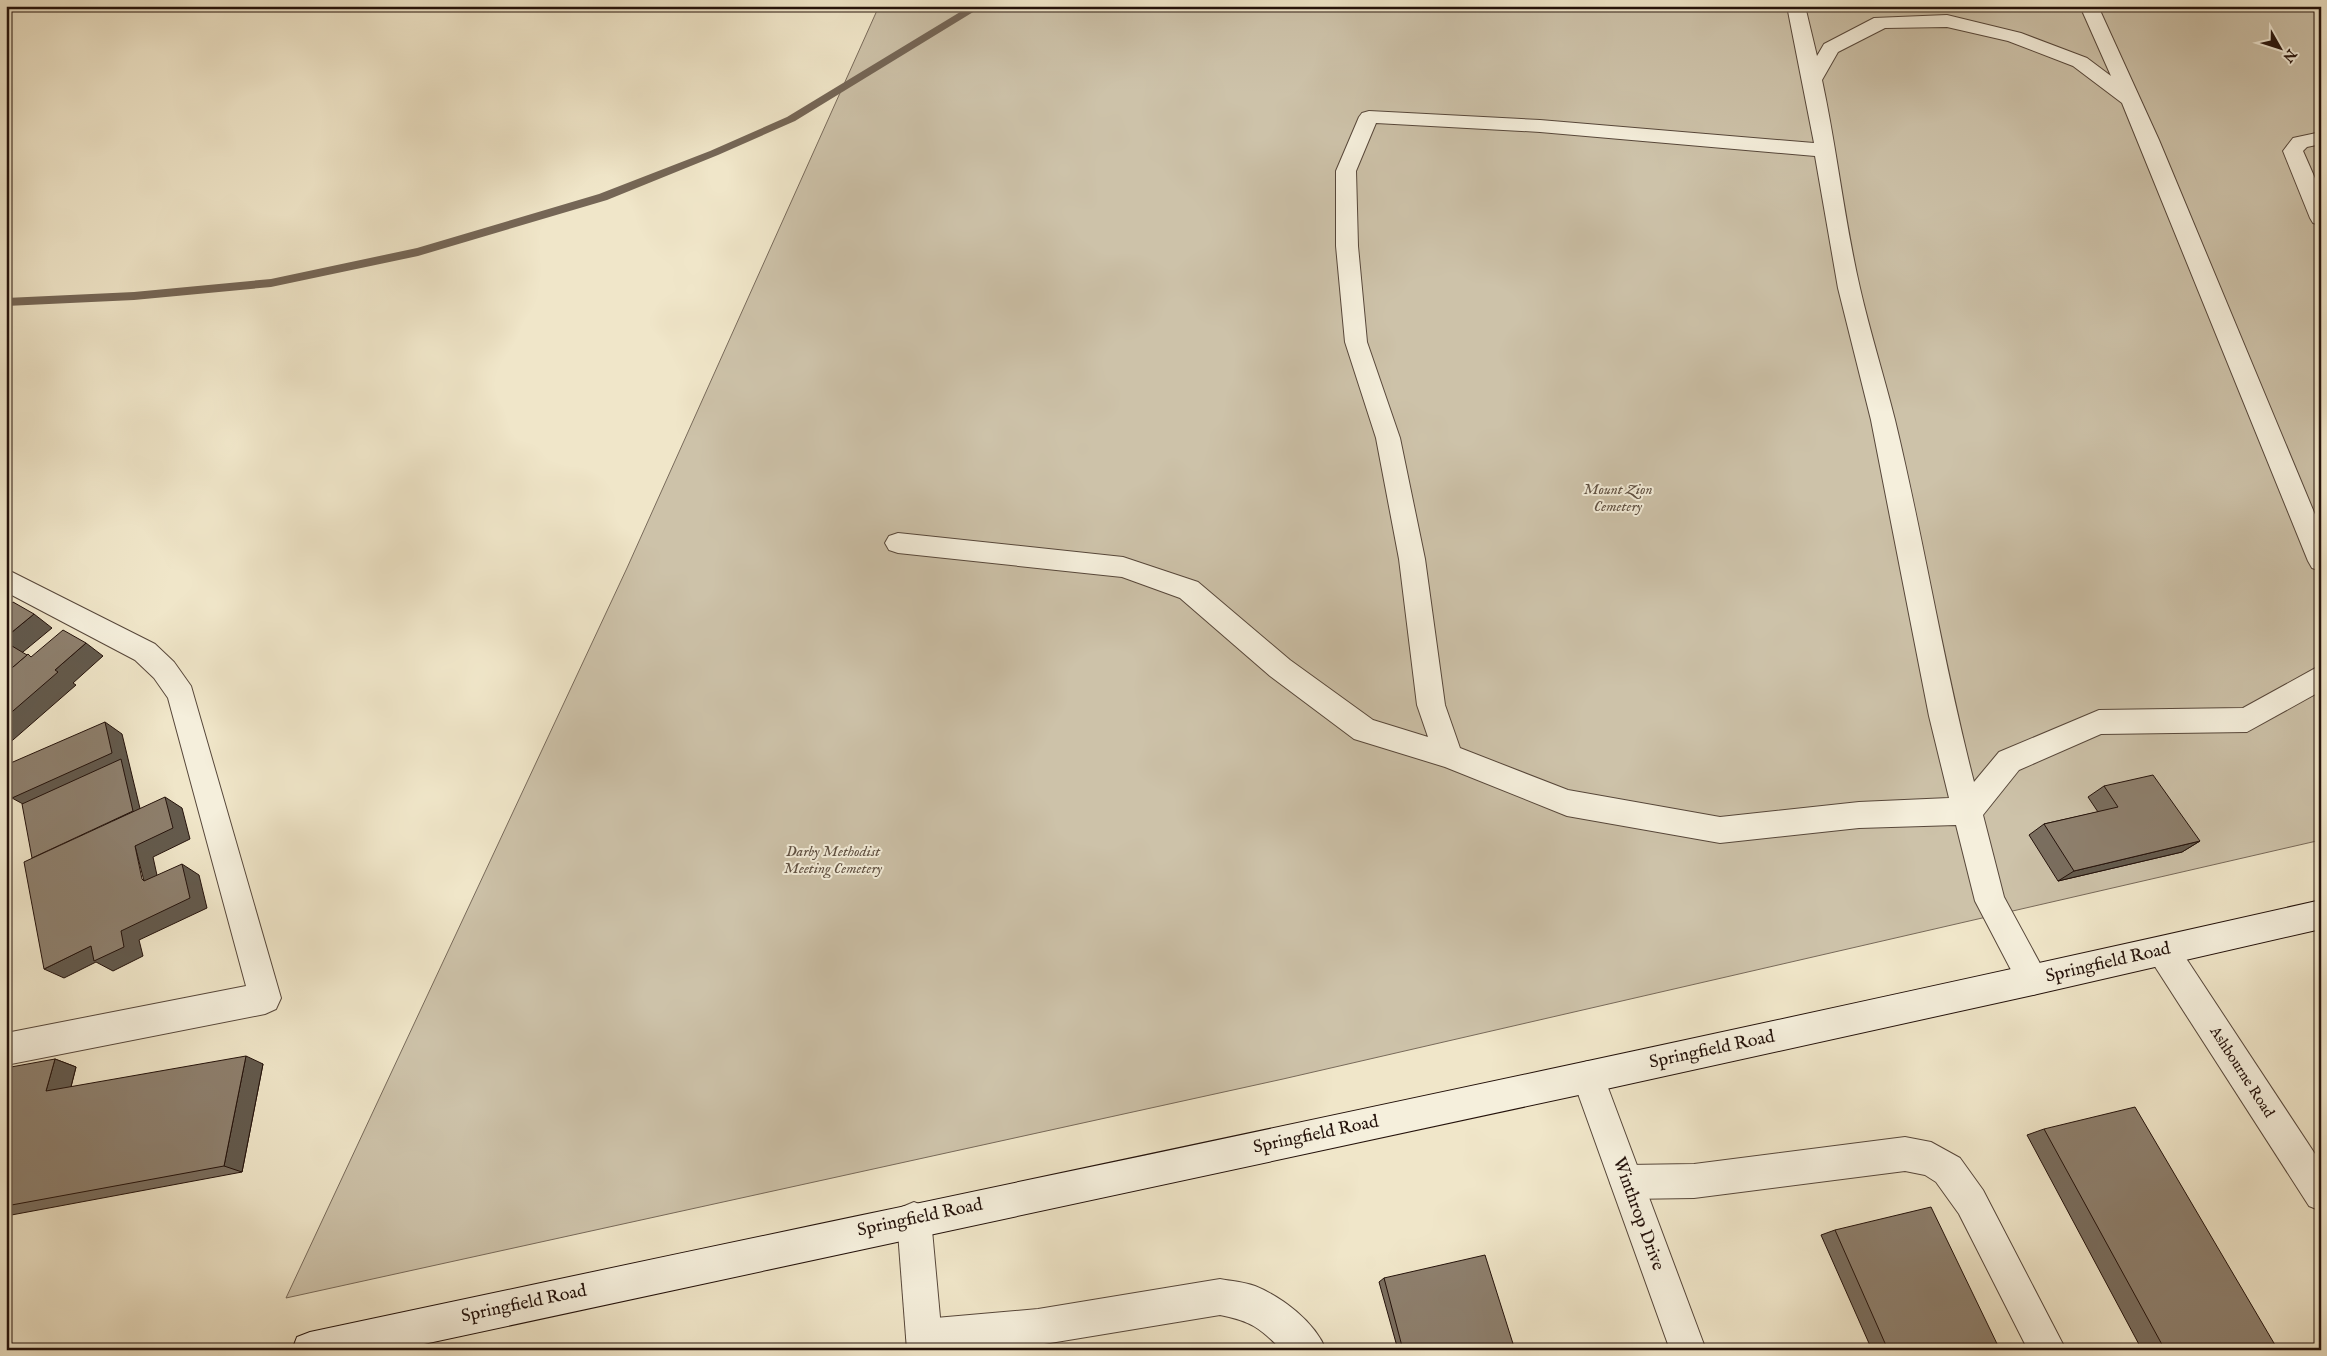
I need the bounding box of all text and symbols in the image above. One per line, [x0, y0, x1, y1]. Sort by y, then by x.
north arrow [2254, 22, 2304, 72]
text: N [2279, 44, 2301, 66]
park label: Mount Zion Cemetery [1584, 480, 1652, 516]
park label: Darby Methodist Meeting Cemetery [784, 842, 883, 879]
street label: Springfield Road [2043, 937, 2173, 989]
street label: Ashbourne Road [2205, 1022, 2279, 1122]
street label: Springfield Road [1647, 1025, 1777, 1075]
street label: Springfield Road [1251, 1110, 1381, 1160]
street label: Winthrop Drive [1607, 1154, 1669, 1274]
street label: Springfield Road [855, 1193, 985, 1243]
street label: Springfield Road [459, 1279, 589, 1329]

